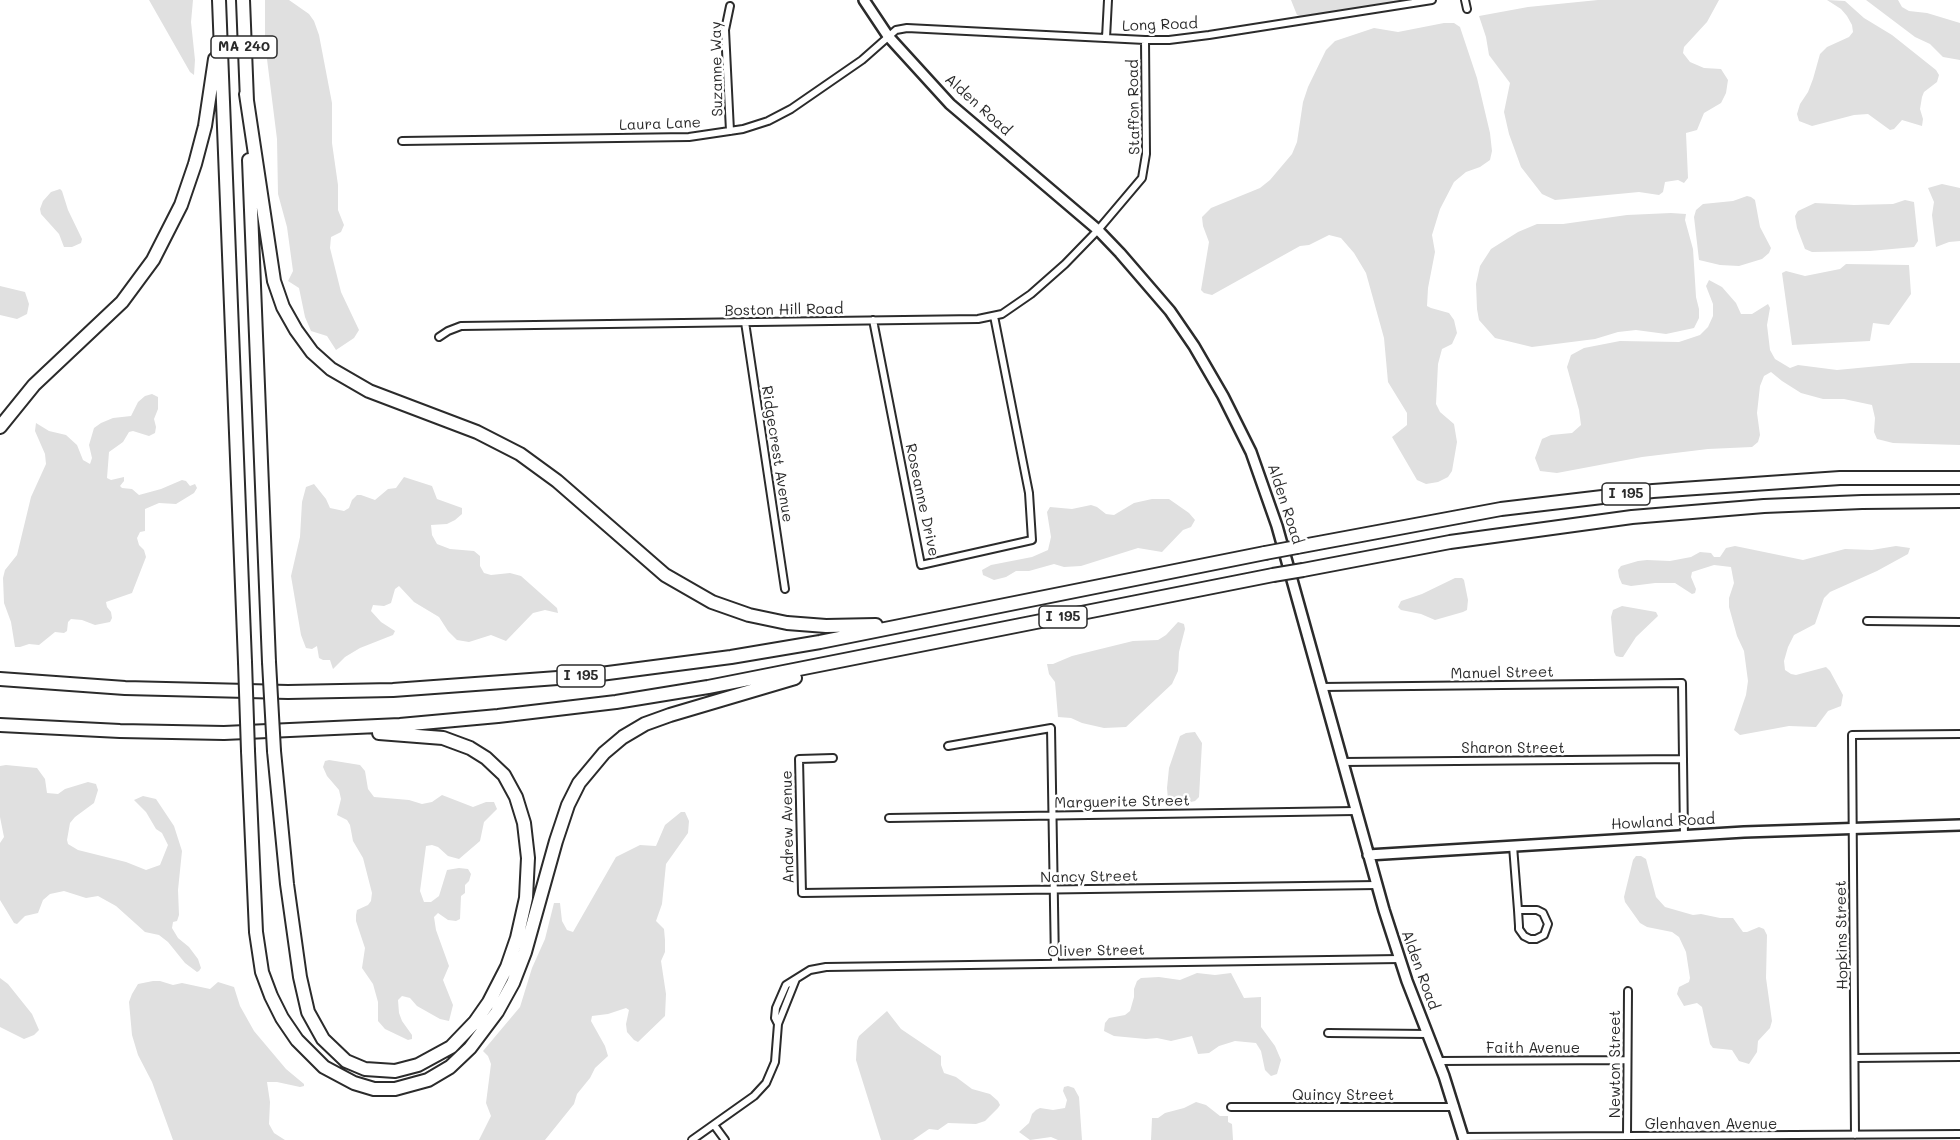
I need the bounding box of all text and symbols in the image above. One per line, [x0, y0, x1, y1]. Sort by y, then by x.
street label: Long Road [1122, 15, 1198, 35]
street label: Suzanne Way [707, 21, 727, 117]
road number: MA 240 [211, 36, 277, 58]
street label: Staffon Road [1124, 59, 1144, 155]
street label: Alden Road [941, 70, 1015, 140]
street label: Laura Lane [619, 114, 701, 134]
street label: Boston Hill Road [724, 300, 844, 320]
street label: Ridgecrest Avenue [757, 384, 797, 524]
street label: Roseanne Drive [901, 442, 943, 558]
street label: Alden Road [1264, 462, 1306, 546]
road number: I 195 [1602, 483, 1650, 505]
road number: I 195 [1039, 606, 1087, 628]
street label: Manuel Street [1450, 663, 1554, 683]
road number: I 195 [557, 665, 605, 687]
street label: Sharon Street [1461, 739, 1565, 757]
street label: Andrew Avenue [778, 770, 798, 884]
street label: Marguerite Street [1054, 792, 1190, 812]
street label: Howland Road [1610, 810, 1716, 834]
street label: Nancy Street [1040, 867, 1138, 887]
street label: Hopkins Street [1832, 880, 1852, 990]
street label: Alden Road [1397, 928, 1443, 1012]
street label: Oliver Street [1047, 941, 1145, 961]
street label: Newton Street [1606, 1010, 1624, 1118]
street label: Faith Avenue [1486, 1039, 1580, 1057]
street label: Quincy Street [1292, 1086, 1394, 1104]
street label: Glenhaven Avenue [1645, 1115, 1777, 1133]

